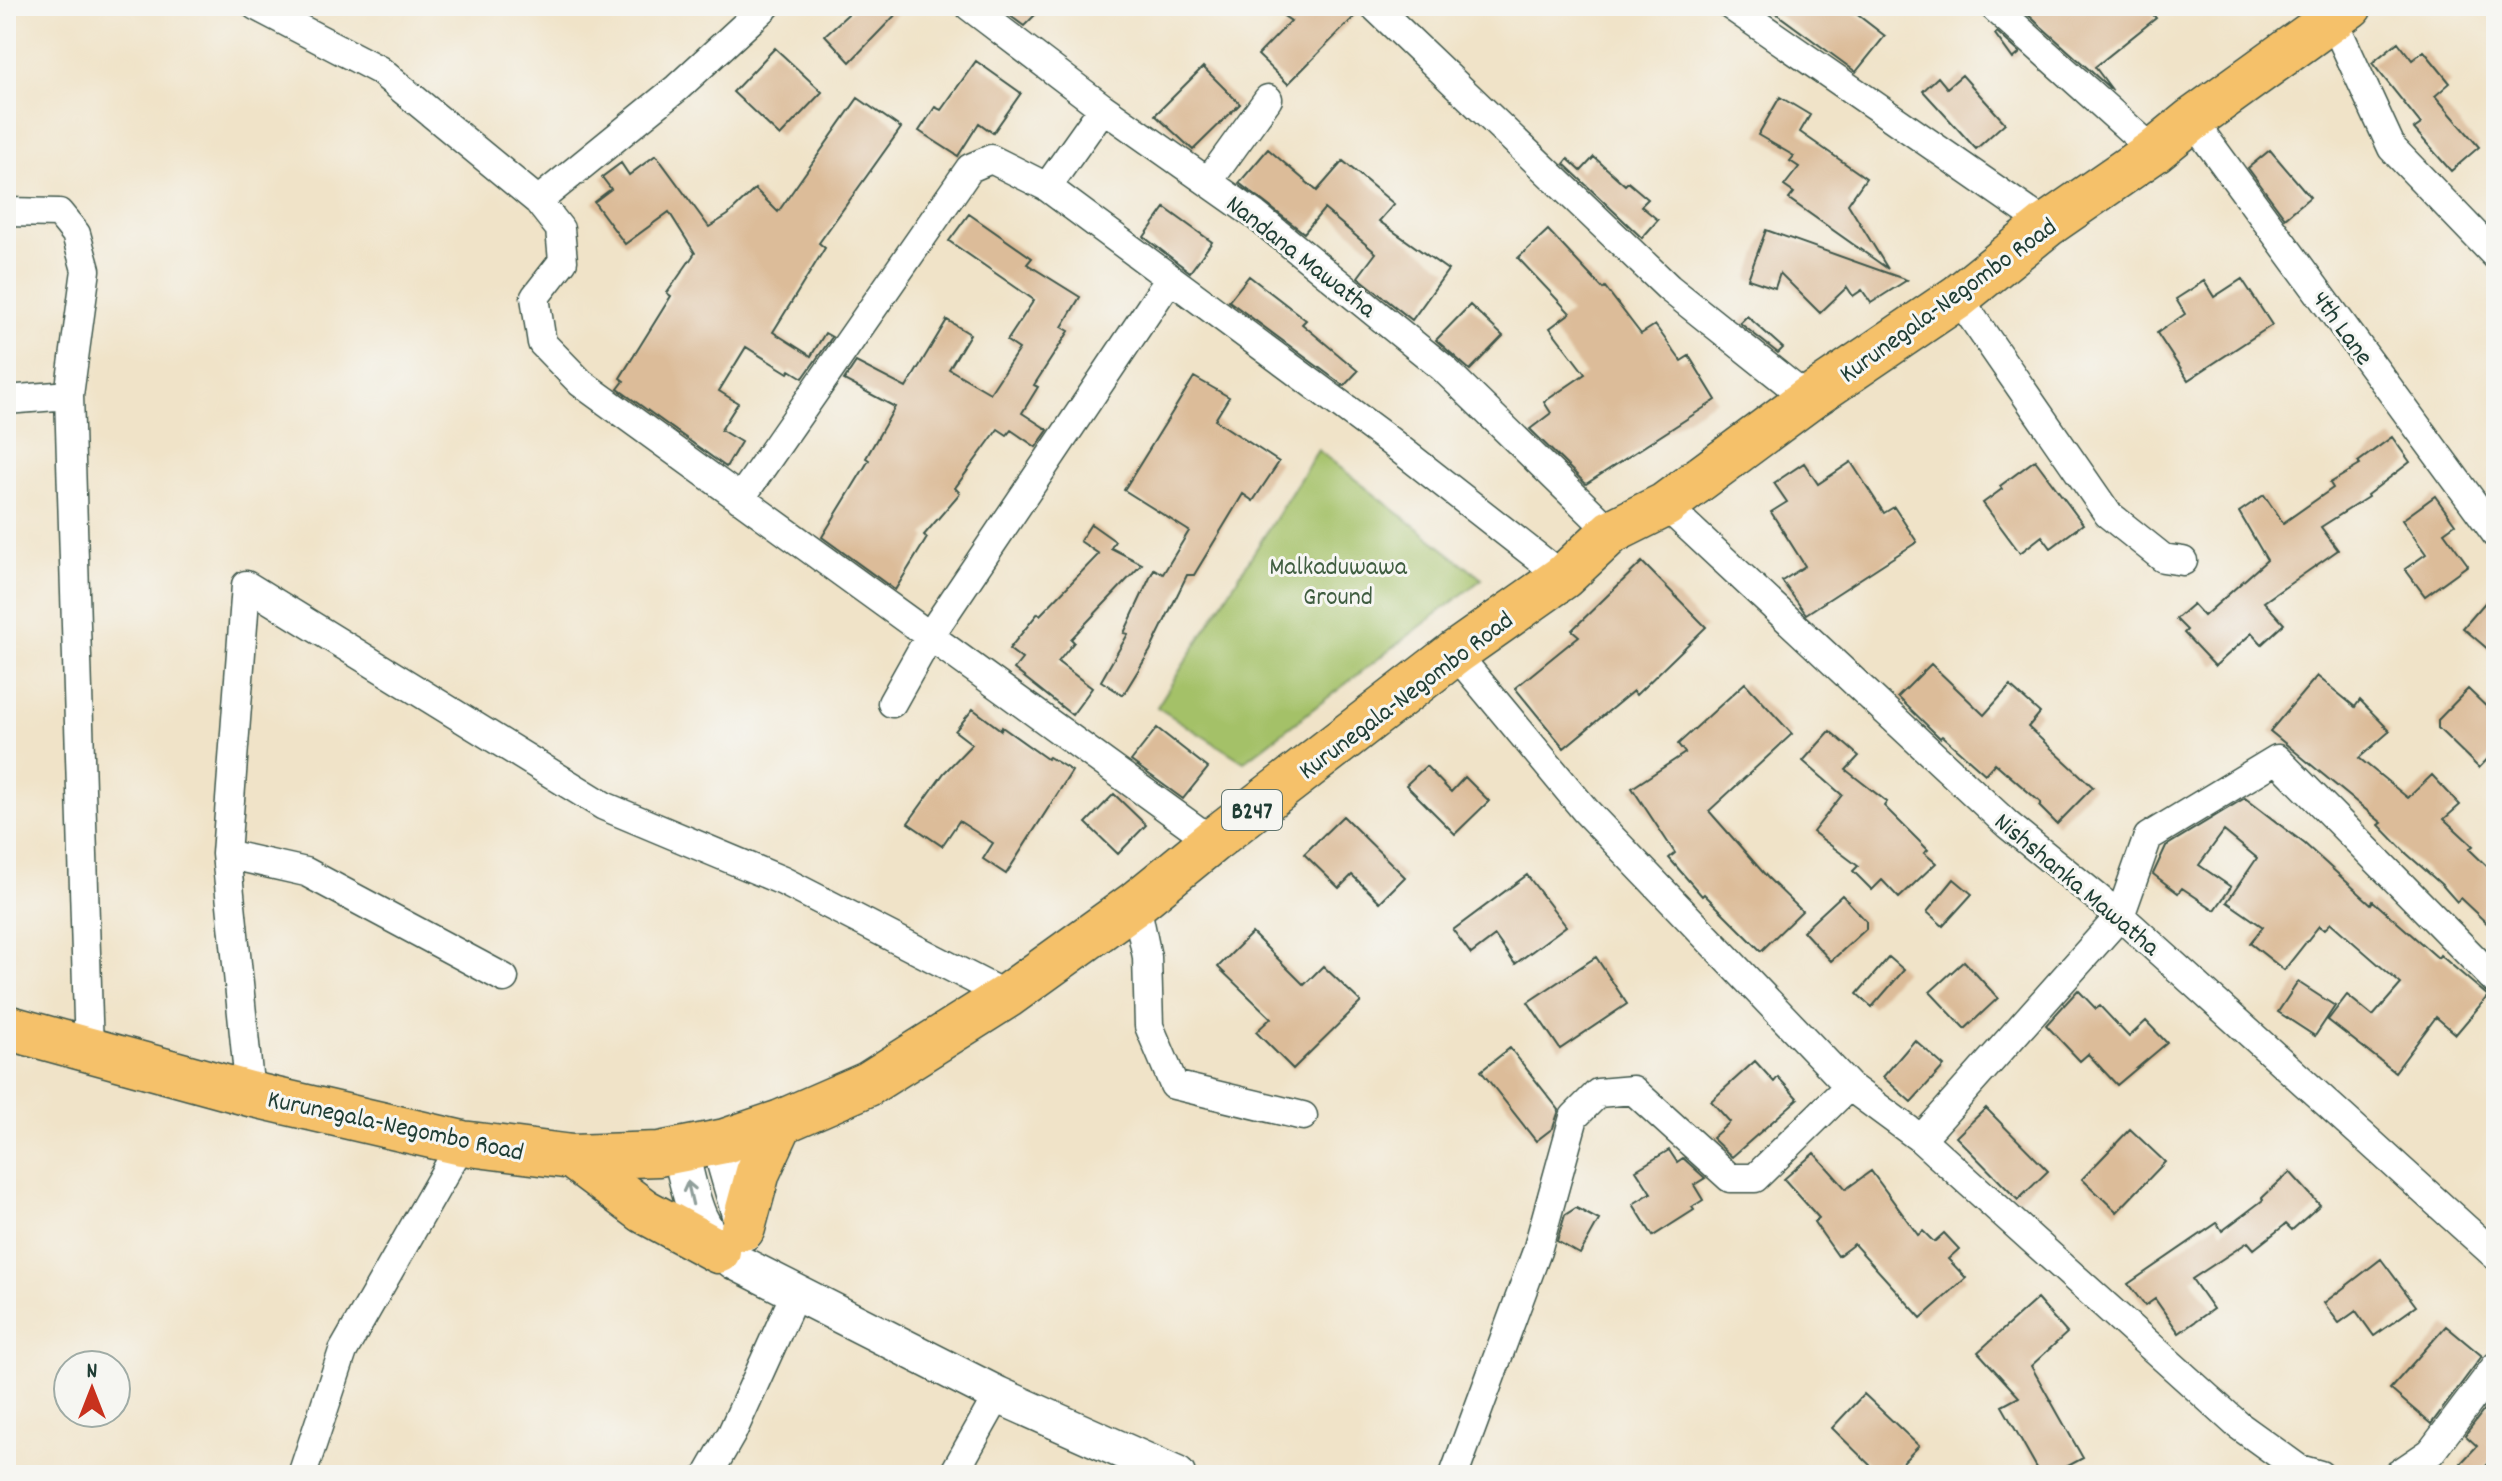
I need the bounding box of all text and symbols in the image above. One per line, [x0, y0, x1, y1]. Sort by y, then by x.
street label: Nandana Mawatha [1217, 187, 1383, 329]
street label: Kurunegala-Negombo Road [1833, 210, 2065, 393]
street label: 4th Lane [2301, 284, 2381, 374]
park label: Malkaduwawa Ground [1269, 550, 1408, 617]
street label: Kurunegala-Negombo Road [1292, 604, 1522, 790]
road number: B247 [1222, 790, 1282, 830]
street label: Nishshanka Mawatha [1985, 805, 2167, 967]
street label: Kurunegala-Negombo Road [264, 1082, 527, 1173]
one-way arrow [682, 1180, 697, 1206]
north arrow [52, 1349, 132, 1429]
text: N [87, 1357, 98, 1388]

